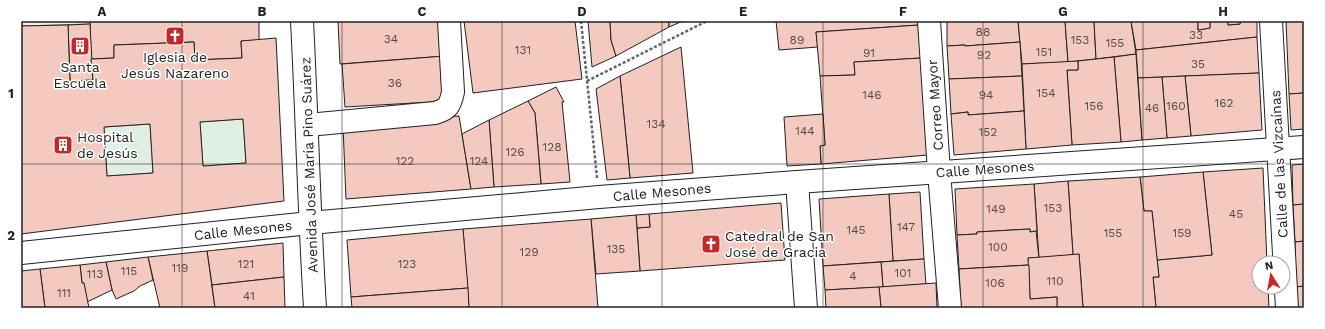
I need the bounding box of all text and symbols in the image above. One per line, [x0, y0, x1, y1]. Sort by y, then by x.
text: A [98, 4, 107, 19]
text: B [258, 4, 267, 19]
text: C [418, 4, 427, 19]
text: D [577, 4, 587, 19]
text: E [739, 4, 747, 19]
text: F [899, 4, 907, 19]
text: G [1058, 4, 1068, 19]
text: H [1218, 4, 1228, 19]
church icon: Iglesia de Jesús Nazareno [164, 25, 186, 47]
house number: 88 [976, 25, 990, 39]
house number: 33 [1189, 28, 1203, 42]
house number: 34 [384, 32, 398, 46]
house number: 89 [790, 33, 804, 47]
house number: 153 [1071, 33, 1089, 47]
building icon: Santa Escuela [69, 35, 91, 57]
house number: 155 [1106, 36, 1124, 50]
house number: 131 [515, 43, 531, 57]
house number: 151 [1036, 45, 1052, 59]
house number: 91 [863, 46, 875, 60]
house number: 92 [977, 48, 991, 62]
place label: Iglesia de Jesús Nazareno [121, 49, 229, 81]
street label: Avenida José María Pino Suárez [297, 57, 321, 273]
house number: 35 [1191, 57, 1205, 71]
place label: Santa Escuela [53, 59, 107, 91]
street label: Correo Mayor [924, 59, 946, 151]
house number: 36 [388, 76, 402, 90]
text: 1 [8, 86, 14, 101]
house number: 154 [1037, 86, 1056, 100]
house number: 146 [862, 88, 882, 102]
house number: 94 [979, 88, 993, 102]
street label: Calle de las Vizcaínas [1267, 90, 1291, 238]
house number: 162 [1215, 96, 1233, 110]
house number: 156 [1085, 99, 1103, 113]
house number: 160 [1166, 99, 1186, 113]
house number: 46 [1145, 101, 1159, 115]
house number: 134 [646, 117, 666, 131]
house number: 144 [795, 124, 815, 138]
house number: 152 [979, 125, 997, 139]
place label: Hospital de Jesús [77, 129, 138, 161]
building icon: Hospital de Jesús [52, 134, 74, 156]
house number: 128 [542, 140, 562, 154]
house number: 126 [506, 145, 524, 159]
house number: 122 [396, 154, 414, 168]
house number: 124 [470, 154, 488, 168]
street label: Calle Mesones [935, 158, 1035, 180]
street label: Calle Mesones [612, 180, 712, 204]
house number: 153 [1044, 201, 1062, 215]
house number: 149 [986, 202, 1006, 216]
house number: 45 [1229, 207, 1243, 221]
street label: Calle Mesones [193, 217, 293, 243]
house number: 147 [897, 220, 915, 234]
house number: 145 [847, 223, 866, 237]
house number: 155 [1104, 226, 1122, 240]
house number: 159 [1172, 226, 1192, 240]
text: 2 [7, 228, 15, 243]
place label: Catedral de San José de Gracia [725, 228, 834, 260]
church icon: Catedral de San José de Gracia [700, 233, 722, 255]
house number: 100 [988, 240, 1008, 254]
house number: 135 [607, 242, 625, 256]
house number: 129 [519, 245, 539, 259]
north arrow [1251, 255, 1291, 295]
house number: 121 [238, 257, 254, 271]
house number: 123 [398, 257, 416, 271]
text: N [1264, 259, 1274, 273]
house number: 119 [172, 261, 188, 275]
house number: 115 [121, 264, 137, 278]
house number: 101 [895, 266, 911, 280]
house number: 113 [87, 267, 103, 281]
house number: 4 [849, 269, 857, 283]
house number: 110 [1047, 274, 1063, 288]
house number: 106 [985, 276, 1005, 290]
house number: 111 [57, 286, 71, 300]
house number: 41 [243, 289, 255, 303]

